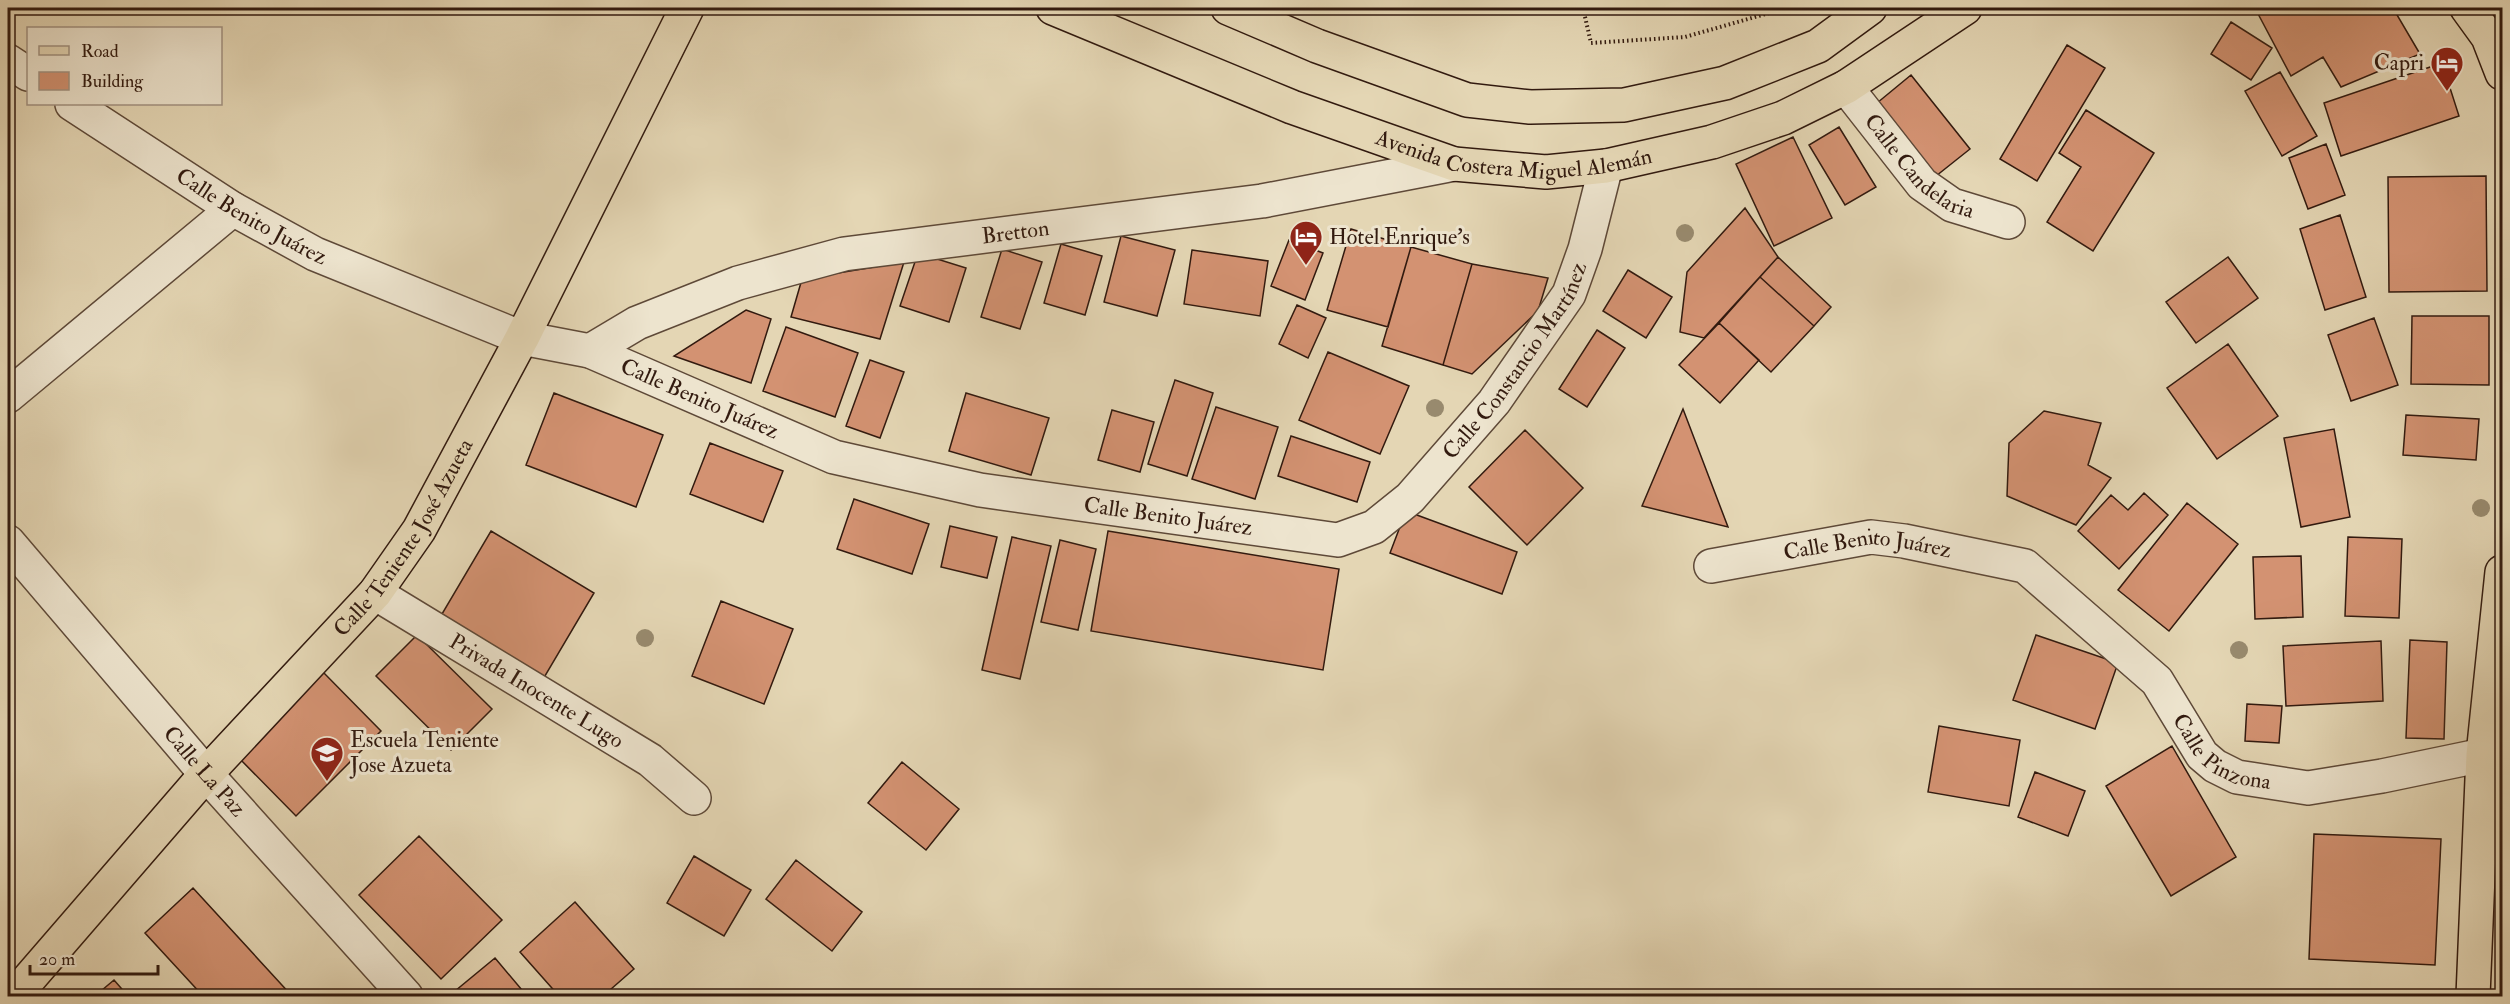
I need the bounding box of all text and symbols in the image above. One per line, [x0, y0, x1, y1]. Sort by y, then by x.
legend [27, 27, 222, 105]
text: Road [81, 40, 119, 63]
hotel icon: Capri [2429, 45, 2465, 92]
place label: Capri [2374, 49, 2424, 78]
text: Building [81, 70, 144, 93]
street label: Calle Candelaria [1858, 108, 1978, 225]
street label: Avenida Costera Miguel Alemán [1371, 123, 1655, 186]
street label: Calle Benito Juárez [171, 162, 331, 271]
street label: Bretton [980, 214, 1051, 250]
hotel icon: Hotel Enrique’s [1288, 219, 1324, 266]
place label: Hotel Enrique’s [1329, 223, 1470, 251]
street label: Calle Constancio Martínez [1436, 258, 1593, 465]
street label: Calle Benito Juárez [616, 352, 784, 446]
street label: Calle Teniente José Azueta [327, 433, 480, 643]
street label: Calle Benito Juárez [1082, 491, 1255, 542]
street label: Calle Benito Juárez [1781, 523, 1954, 567]
street label: Privada Inocente Lugo [444, 627, 629, 755]
street label: Calle Pinzona [2166, 708, 2274, 796]
street label: Calle La Paz [157, 720, 252, 823]
place label: Escuela Teniente Jose Azueta [349, 726, 499, 779]
school or university icon: Escuela Teniente Jose Azueta [309, 735, 345, 782]
scale bar [30, 938, 158, 976]
text: 20 m [39, 948, 75, 971]

